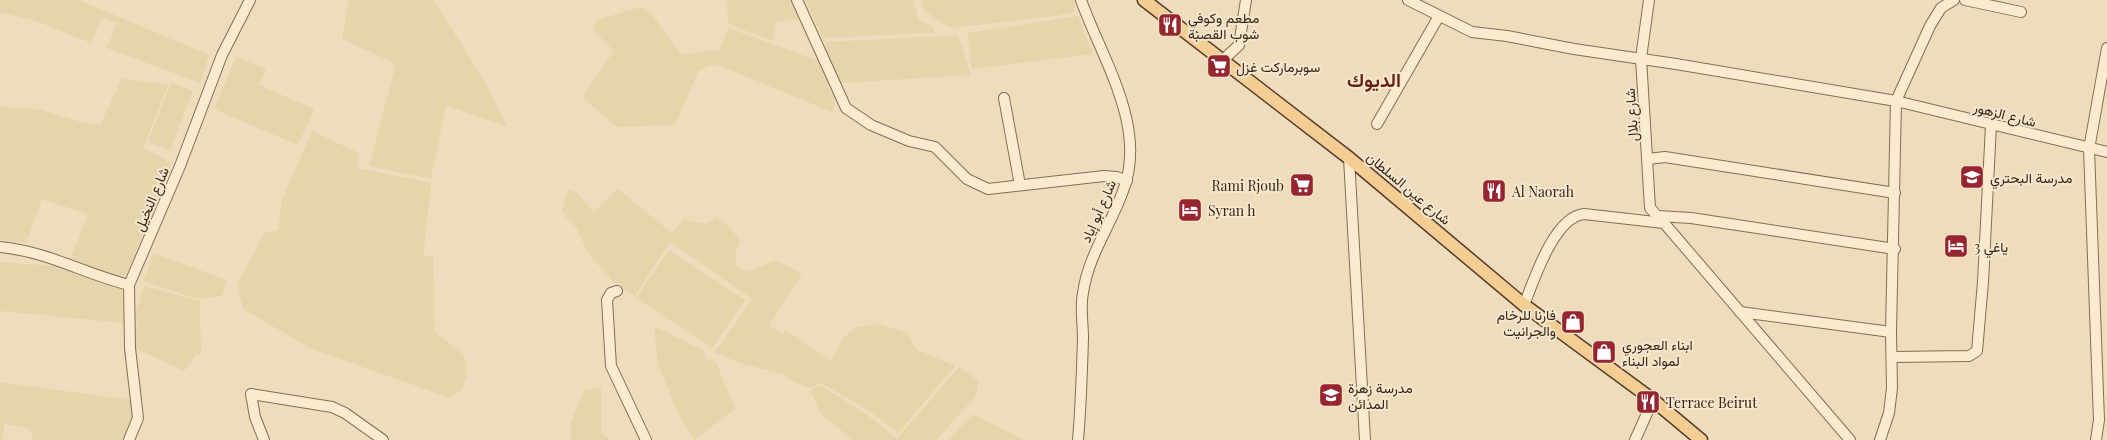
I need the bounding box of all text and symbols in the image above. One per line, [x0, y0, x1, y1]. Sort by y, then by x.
place label: مطعم وكوفي شوب القصبة [1188, 8, 1259, 43]
restaurant icon: مطعم وكوفي شوب القصبة [1157, 12, 1183, 38]
supermarket icon: سوبرماركت غزل [1206, 53, 1232, 79]
place label: سوبرماركت غزل [1236, 57, 1320, 77]
district label: الديوك [1347, 66, 1401, 93]
street label: شارع بلال [1620, 88, 1644, 142]
street label: شارع الزهور [1970, 97, 2038, 133]
street label: شارع عين السلطان [1362, 147, 1455, 230]
street label: شارع النخيل [129, 164, 175, 235]
school or university icon: مدرسة البحتري [1959, 164, 1985, 190]
place label: مدرسة البحتري [1990, 168, 2072, 190]
supermarket icon: Rami Rjoub [1289, 172, 1315, 198]
place label: Rami Rjoub [1211, 176, 1284, 195]
street label: شارع أبو إياد [1076, 177, 1122, 246]
restaurant icon: Al Naorah [1481, 178, 1507, 204]
place label: Al Naorah [1511, 182, 1575, 201]
hotel icon: Syran h [1177, 197, 1203, 223]
place label: Syran h [1208, 201, 1256, 220]
hotel icon: ياغي 3 [1943, 233, 1969, 259]
place label: ياغي 3 [1974, 237, 2008, 259]
place label: فارنا للرخام والجرانيت [1497, 305, 1556, 340]
shop icon: فارنا للرخام والجرانيت [1560, 309, 1586, 335]
place label: ابناء العجوري لمواد البناء [1622, 335, 1693, 370]
shop icon: ابناء العجوري لمواد البناء [1591, 339, 1617, 365]
place label: مدرسة زهرة المدائن [1348, 378, 1413, 413]
school or university icon: مدرسة زهرة المدائن [1318, 382, 1344, 408]
restaurant icon: Terrace Beirut [1635, 389, 1661, 415]
place label: Terrace Beirut [1666, 393, 1758, 412]

